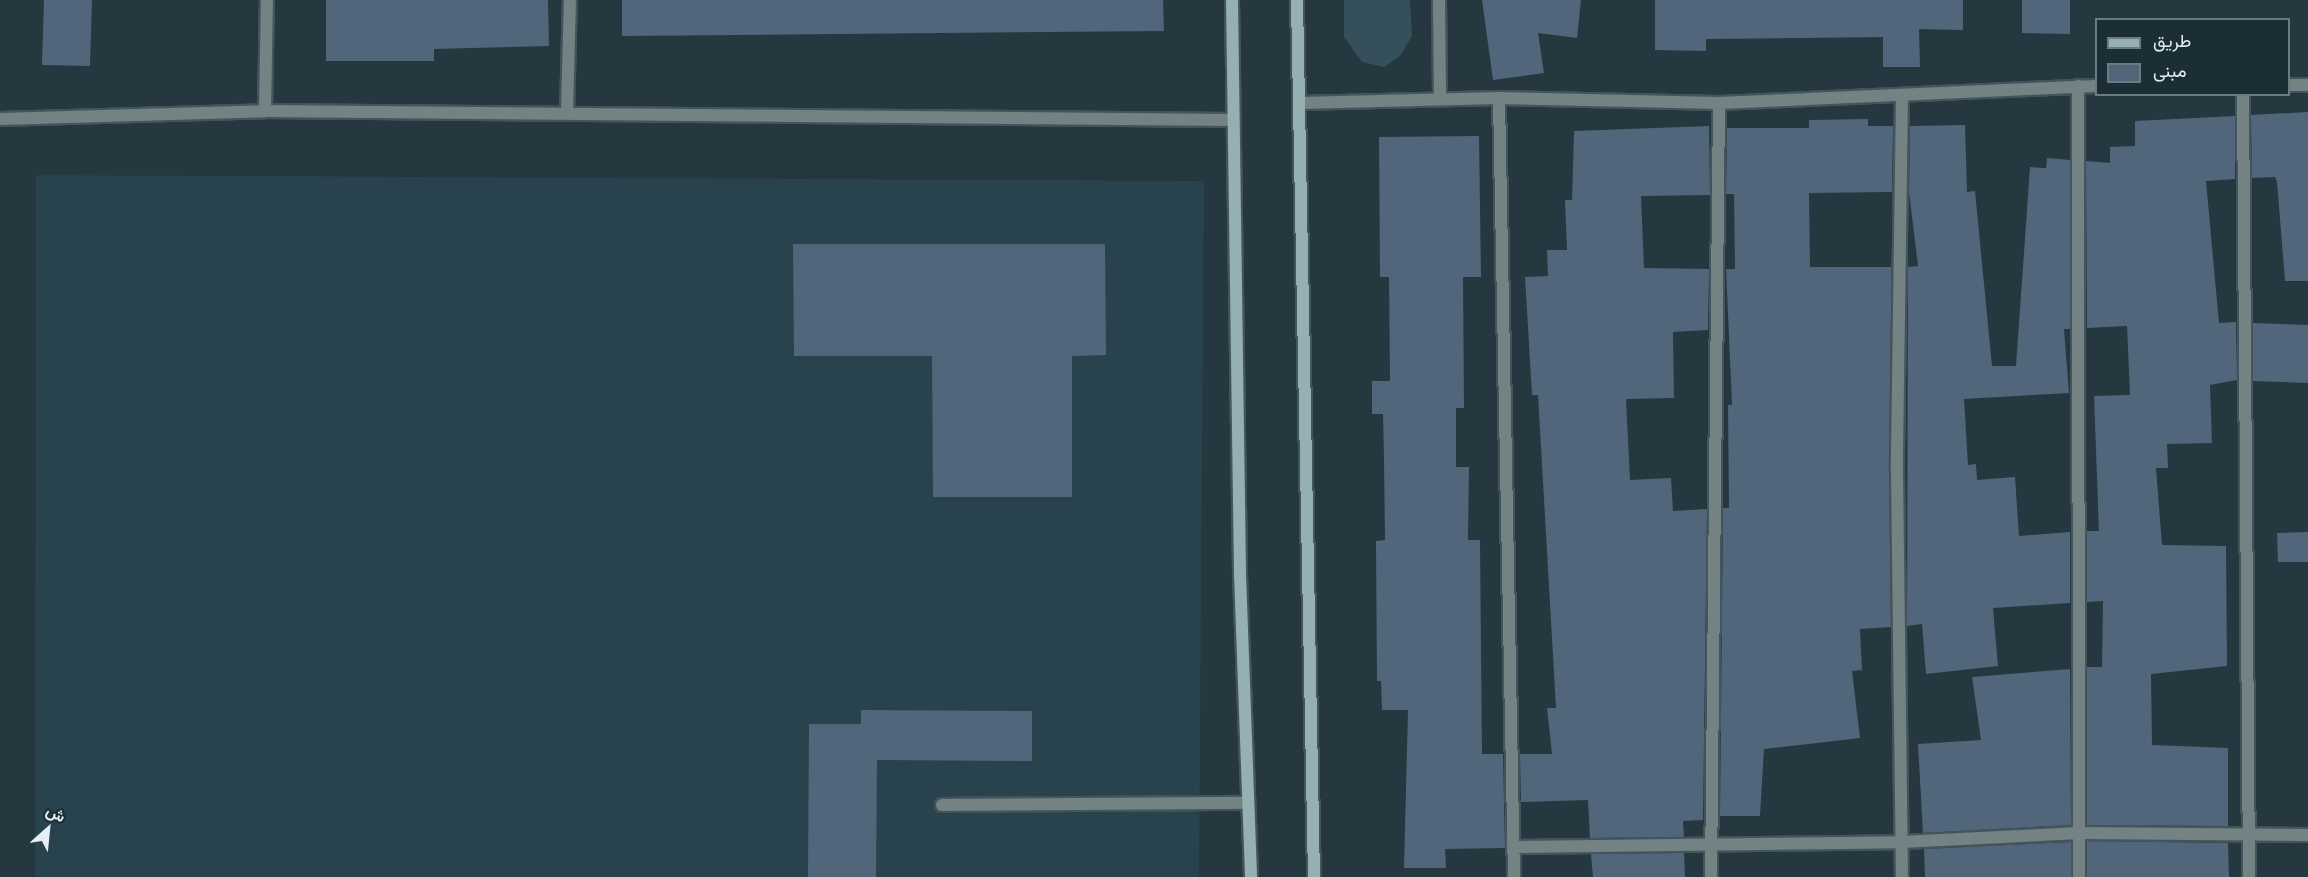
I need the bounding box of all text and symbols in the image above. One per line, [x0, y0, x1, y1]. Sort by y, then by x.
legend [2095, 18, 2290, 96]
text: طريق [2153, 30, 2191, 50]
text: مبنى [2153, 60, 2187, 80]
north arrow [18, 799, 78, 859]
text: ش [44, 801, 69, 825]

